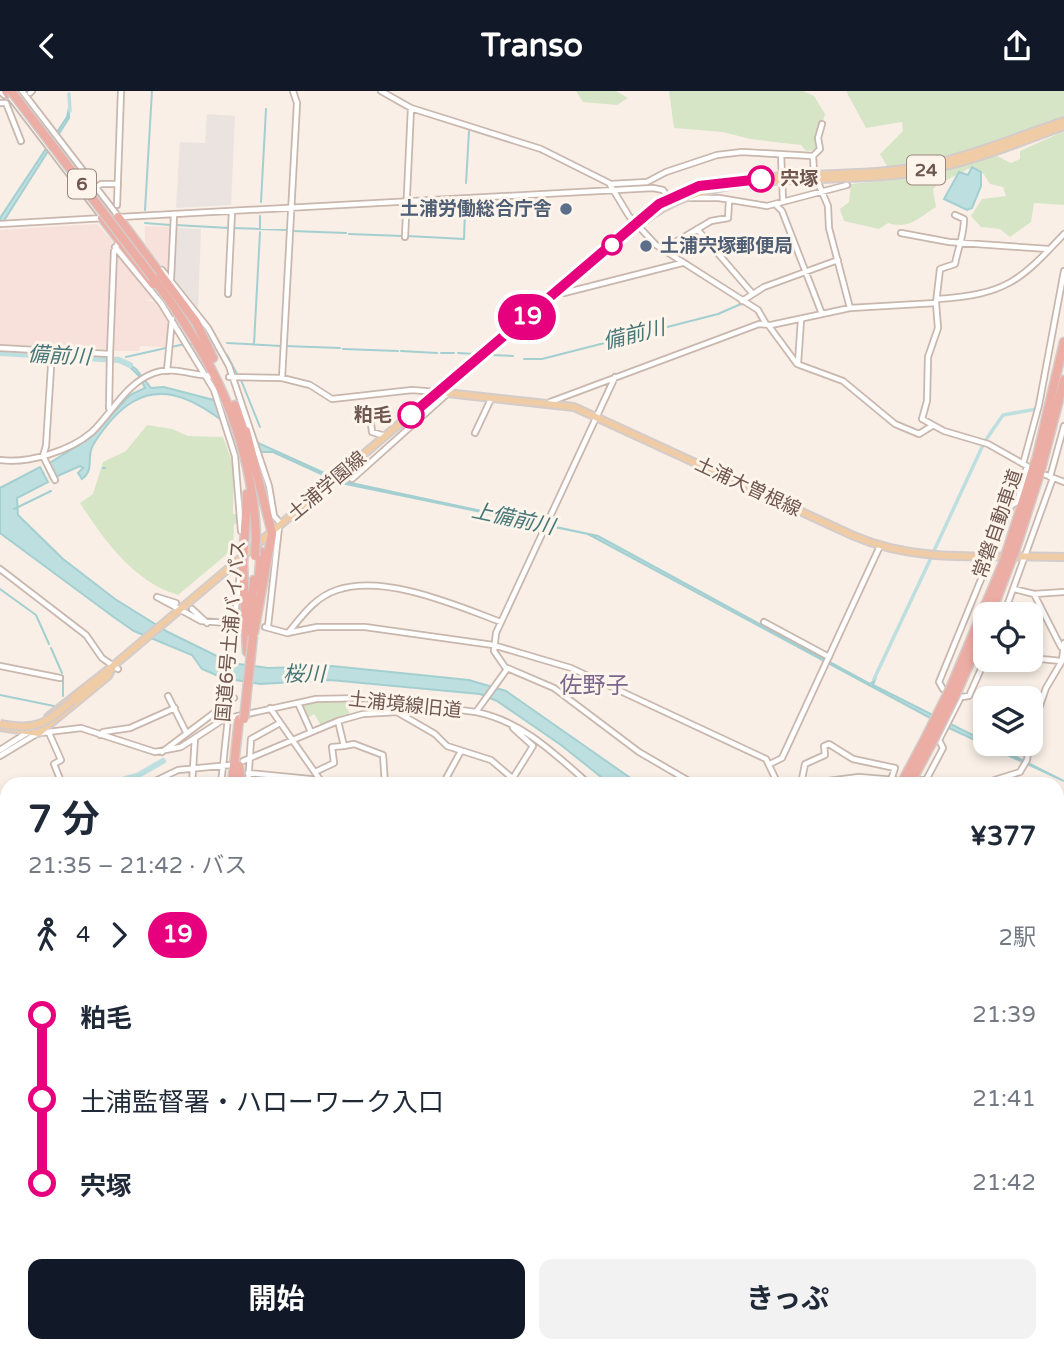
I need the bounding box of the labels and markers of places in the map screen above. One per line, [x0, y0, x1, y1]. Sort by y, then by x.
marker: 宍塚 [748, 166, 774, 192]
place label: 宍塚 [780, 168, 818, 190]
place label: 土浦労働総合庁舎 [400, 198, 552, 220]
marker: 土浦労働総合庁舎 [558, 201, 574, 217]
unlabelled marker [602, 235, 622, 255]
place label: 土浦宍塚郵便局 [660, 235, 793, 257]
marker: 土浦宍塚郵便局 [638, 238, 654, 254]
marker: 粕毛 [398, 402, 424, 428]
place label: 粕毛 [354, 404, 392, 426]

